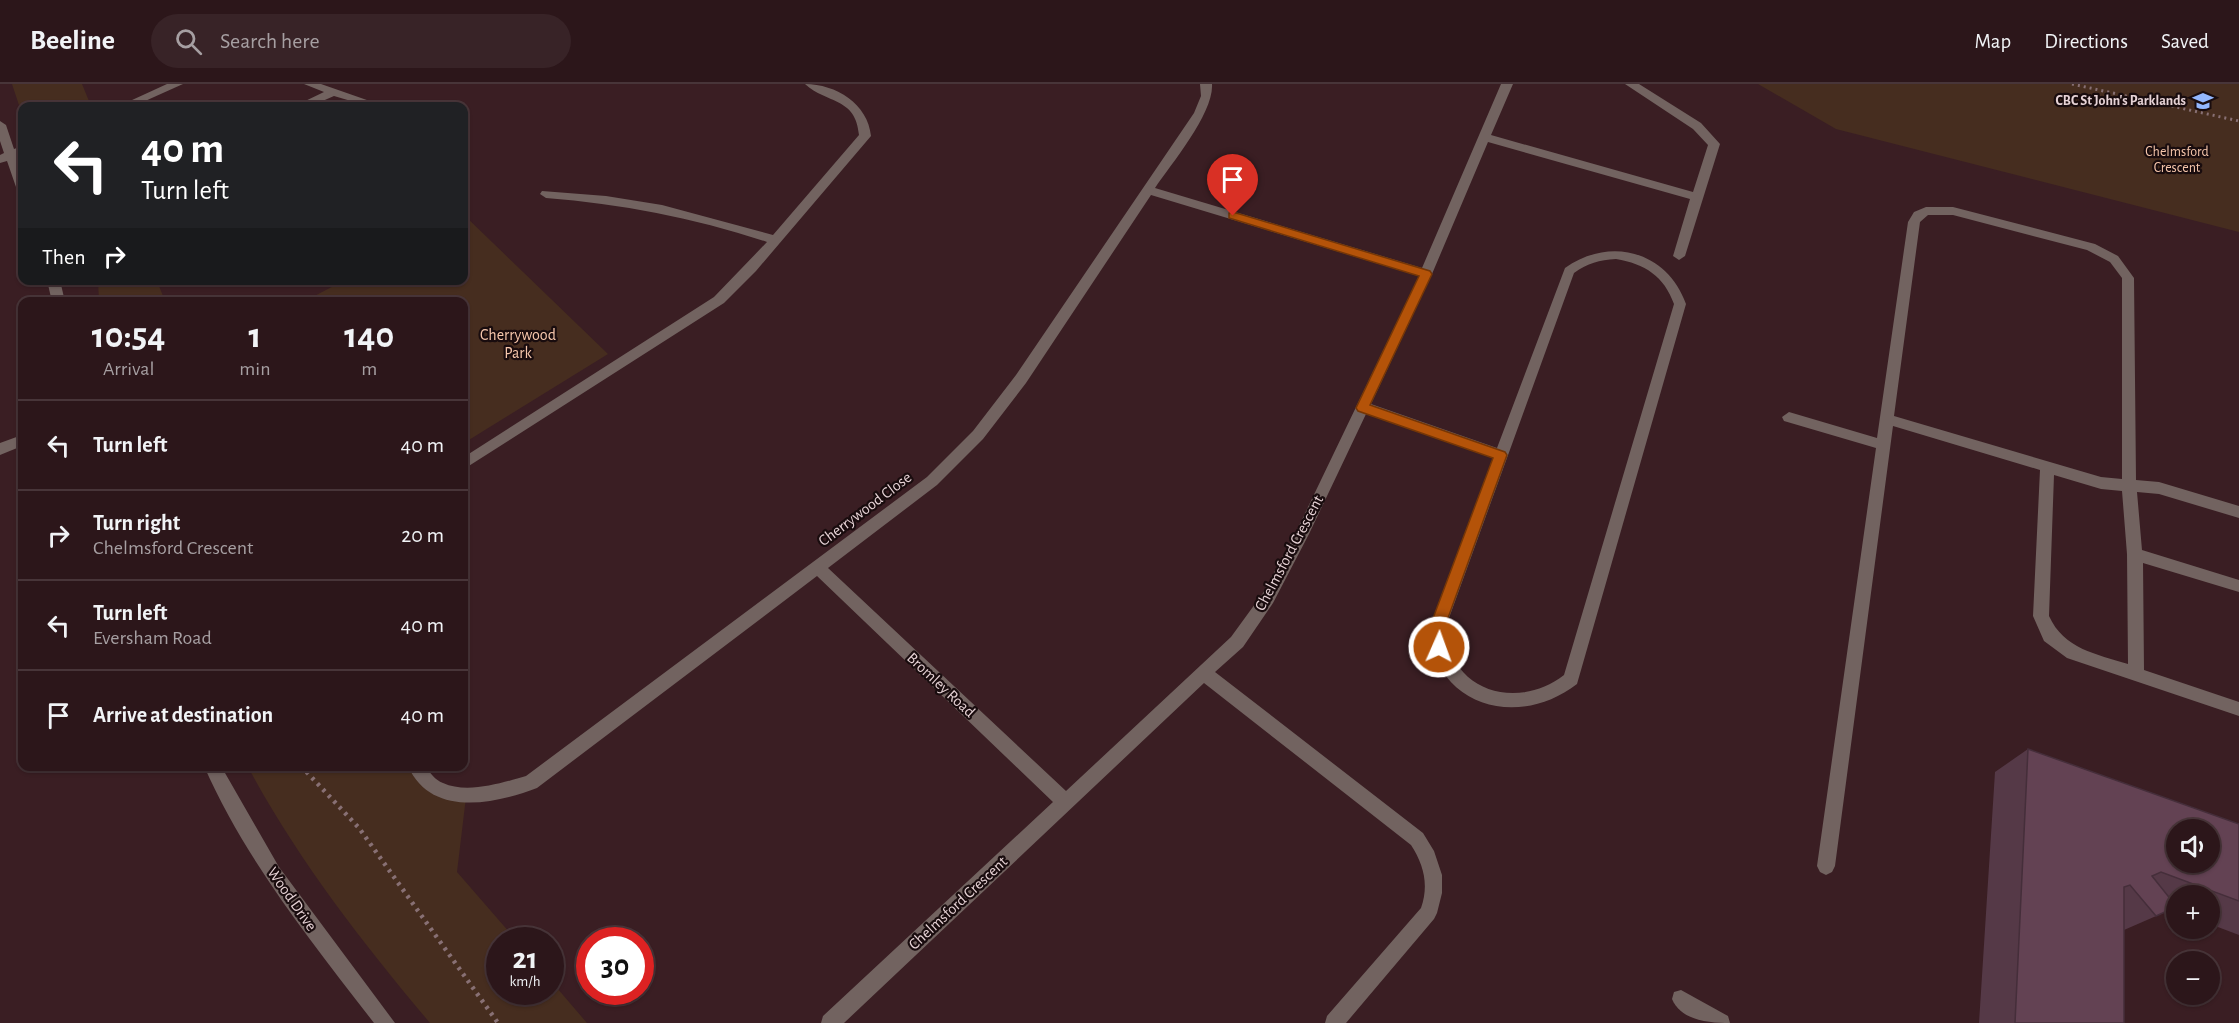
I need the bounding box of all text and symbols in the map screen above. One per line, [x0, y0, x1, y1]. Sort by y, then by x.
search box [151, 14, 571, 68]
icon: search [172, 25, 205, 58]
text: Beeline [30, 27, 115, 55]
text: Search here [220, 30, 320, 52]
text: Map [1975, 31, 2011, 52]
text: Directions [2044, 31, 2128, 52]
text: Saved [2161, 31, 2209, 52]
school or university icon: CBC St John's Parklands [2191, 89, 2215, 113]
place label: CBC St John's Parklands [2056, 94, 2186, 108]
icon: left [42, 126, 120, 204]
text: 40 m [141, 128, 224, 170]
park label: Chelmsford Crescent [2145, 145, 2209, 175]
pin [1207, 154, 1258, 216]
icon: arrive [1216, 163, 1249, 196]
text: Turn left [141, 177, 229, 204]
icon: right [98, 240, 131, 273]
text: Then [42, 246, 86, 268]
text: 10:54 [92, 318, 165, 354]
text: 1 [248, 318, 261, 354]
text: 140 [344, 318, 394, 354]
park label: Cherrywood Park [480, 327, 556, 361]
text: Arrival [103, 359, 154, 379]
text: min [239, 359, 270, 379]
text: m [361, 359, 377, 379]
icon: left [42, 429, 75, 462]
text: Turn left [93, 434, 167, 456]
text: 40 m [401, 434, 444, 456]
street label: Cherrywood Close [815, 469, 915, 550]
street label: Chelmsford Crescent [1252, 493, 1326, 613]
text: Turn right [93, 512, 180, 534]
icon: right [42, 519, 75, 552]
text: 20 m [401, 524, 444, 546]
text: Chelmsford Crescent [93, 538, 253, 558]
text: Turn left [93, 602, 167, 624]
icon: left [42, 609, 75, 642]
text: 40 m [401, 614, 444, 636]
position arrow [1407, 615, 1471, 679]
text: Eversham Road [93, 628, 212, 648]
street label: Bromley Road [903, 650, 978, 721]
icon: arrive [42, 699, 75, 732]
text: Arrive at destination [93, 704, 273, 726]
text: 40 m [401, 704, 444, 726]
map controls [2166, 819, 2220, 1005]
button: sound [2166, 819, 2220, 873]
street label: Chelmsford Crescent [906, 853, 1010, 953]
street label: Wood Drive [264, 864, 320, 934]
button: + [2166, 885, 2220, 939]
speed limit sign: 30 [576, 927, 654, 1005]
text: 21 [513, 944, 537, 974]
button: − [2166, 951, 2220, 1005]
text: km/h [510, 974, 540, 989]

